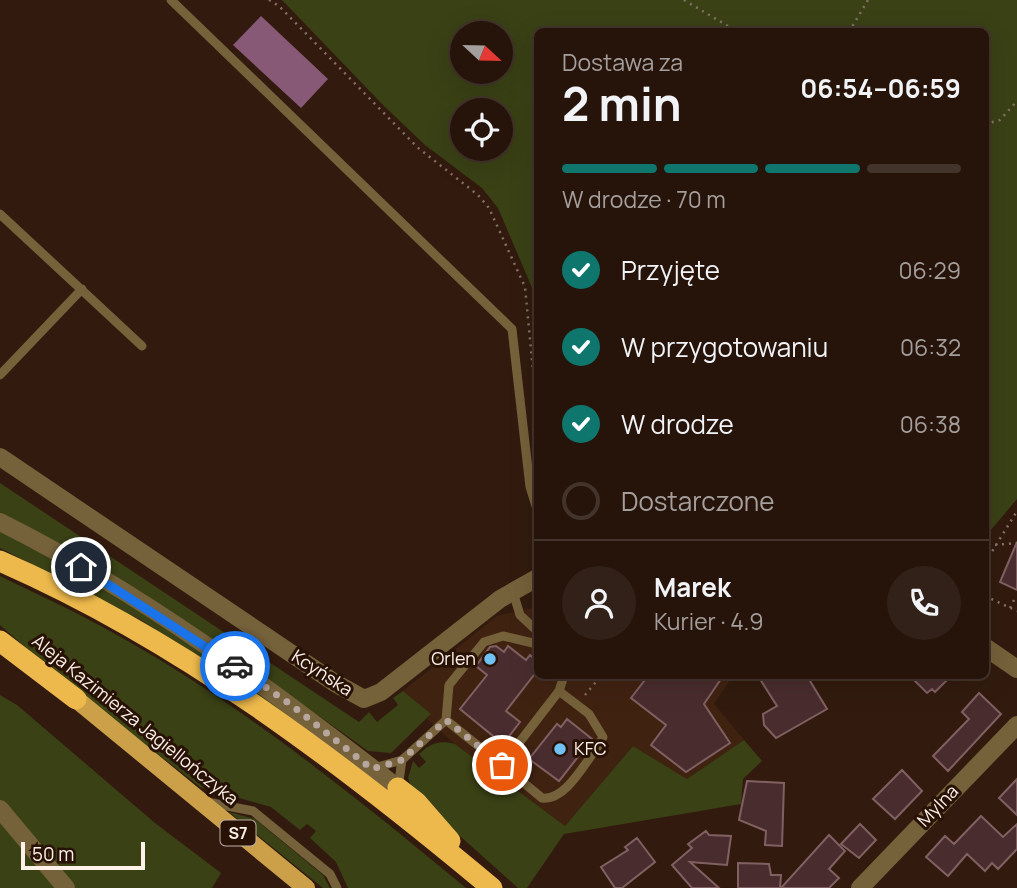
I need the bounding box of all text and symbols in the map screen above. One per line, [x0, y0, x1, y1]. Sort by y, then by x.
north arrow [450, 21, 513, 84]
map controls [450, 21, 513, 161]
text: Dostawa za [562, 46, 683, 78]
text: 06:54–06:59 [800, 70, 961, 106]
text: 2 min [562, 72, 682, 135]
button: locate [450, 98, 513, 161]
text: W drodze · 70 m [562, 183, 726, 215]
icon: check [562, 251, 600, 289]
text: Przyjęte [621, 252, 720, 288]
text: 06:29 [898, 254, 961, 286]
icon: check [562, 328, 600, 366]
text: W przygotowaniu [621, 329, 828, 365]
text: 06:32 [900, 331, 961, 363]
icon: check [562, 405, 600, 443]
text: W drodze [621, 406, 734, 442]
text: 06:38 [900, 408, 961, 440]
text: Dostarczone [621, 483, 774, 519]
pin [51, 537, 111, 597]
icon: home [62, 548, 100, 586]
button: person [562, 566, 636, 640]
button: phone [887, 566, 961, 640]
text: Marek [654, 569, 731, 605]
text: Kurier · 4.9 [654, 605, 764, 637]
street label: Aleja Kazimierza Jagiellończyka [28, 628, 244, 810]
courier [200, 631, 270, 701]
street label: Kcyńska [287, 644, 358, 701]
place label: Orlen [431, 646, 476, 670]
icon: car [216, 647, 254, 685]
marker: Orlen [482, 651, 498, 667]
pin [472, 735, 532, 795]
place label: KFC [574, 736, 607, 760]
marker: KFC [552, 741, 568, 757]
icon: bag [483, 746, 521, 784]
street label: Mylna [911, 779, 963, 831]
road number: S7 [220, 820, 256, 846]
scale bar [21, 839, 145, 871]
text: 50 m [32, 841, 74, 867]

